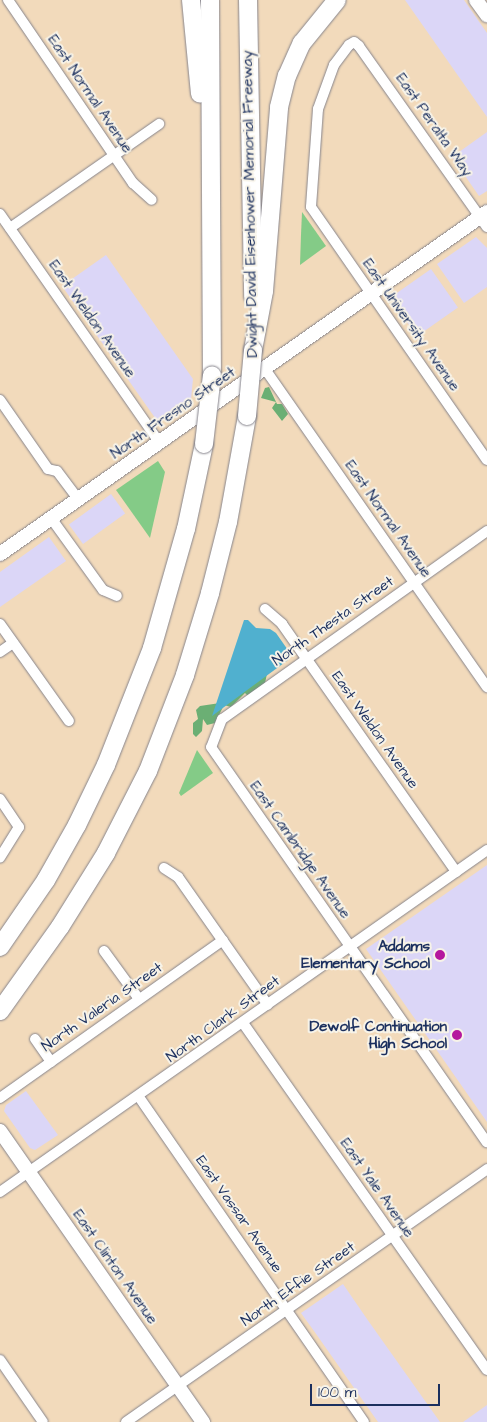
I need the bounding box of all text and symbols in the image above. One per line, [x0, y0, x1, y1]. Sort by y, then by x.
street label: East Normal Avenue [44, 32, 136, 156]
street label: Dwight David Eisenhower Memorial Freeway [238, 50, 262, 358]
street label: East Peralta Way [392, 70, 476, 180]
street label: East University Avenue [359, 255, 463, 395]
street label: East Weldon Avenue [45, 257, 139, 381]
street label: North Fresno Street [107, 363, 239, 463]
street label: East Normal Avenue [341, 457, 435, 581]
street label: North Thesta Street [269, 572, 397, 670]
street label: East Weldon Avenue [328, 668, 422, 792]
street label: East Cambridge Avenue [246, 778, 354, 922]
place label: Addams Elementary School [301, 937, 430, 972]
marker: Addams Elementary School [434, 949, 446, 961]
street label: North Valeria Street [38, 958, 166, 1056]
street label: North Clark Street [163, 972, 283, 1066]
place label: Dewolf Continuation High School [309, 1017, 447, 1052]
marker: Dewolf Continuation High School [451, 1029, 463, 1041]
street label: East Yale Avenue [336, 1135, 418, 1241]
street label: East Vassar Avenue [192, 1152, 286, 1276]
street label: East Clinton Avenue [69, 1206, 161, 1328]
street label: North Effie Street [238, 1238, 358, 1330]
scale bar [312, 1374, 442, 1406]
text: 100 m [318, 1382, 357, 1403]

